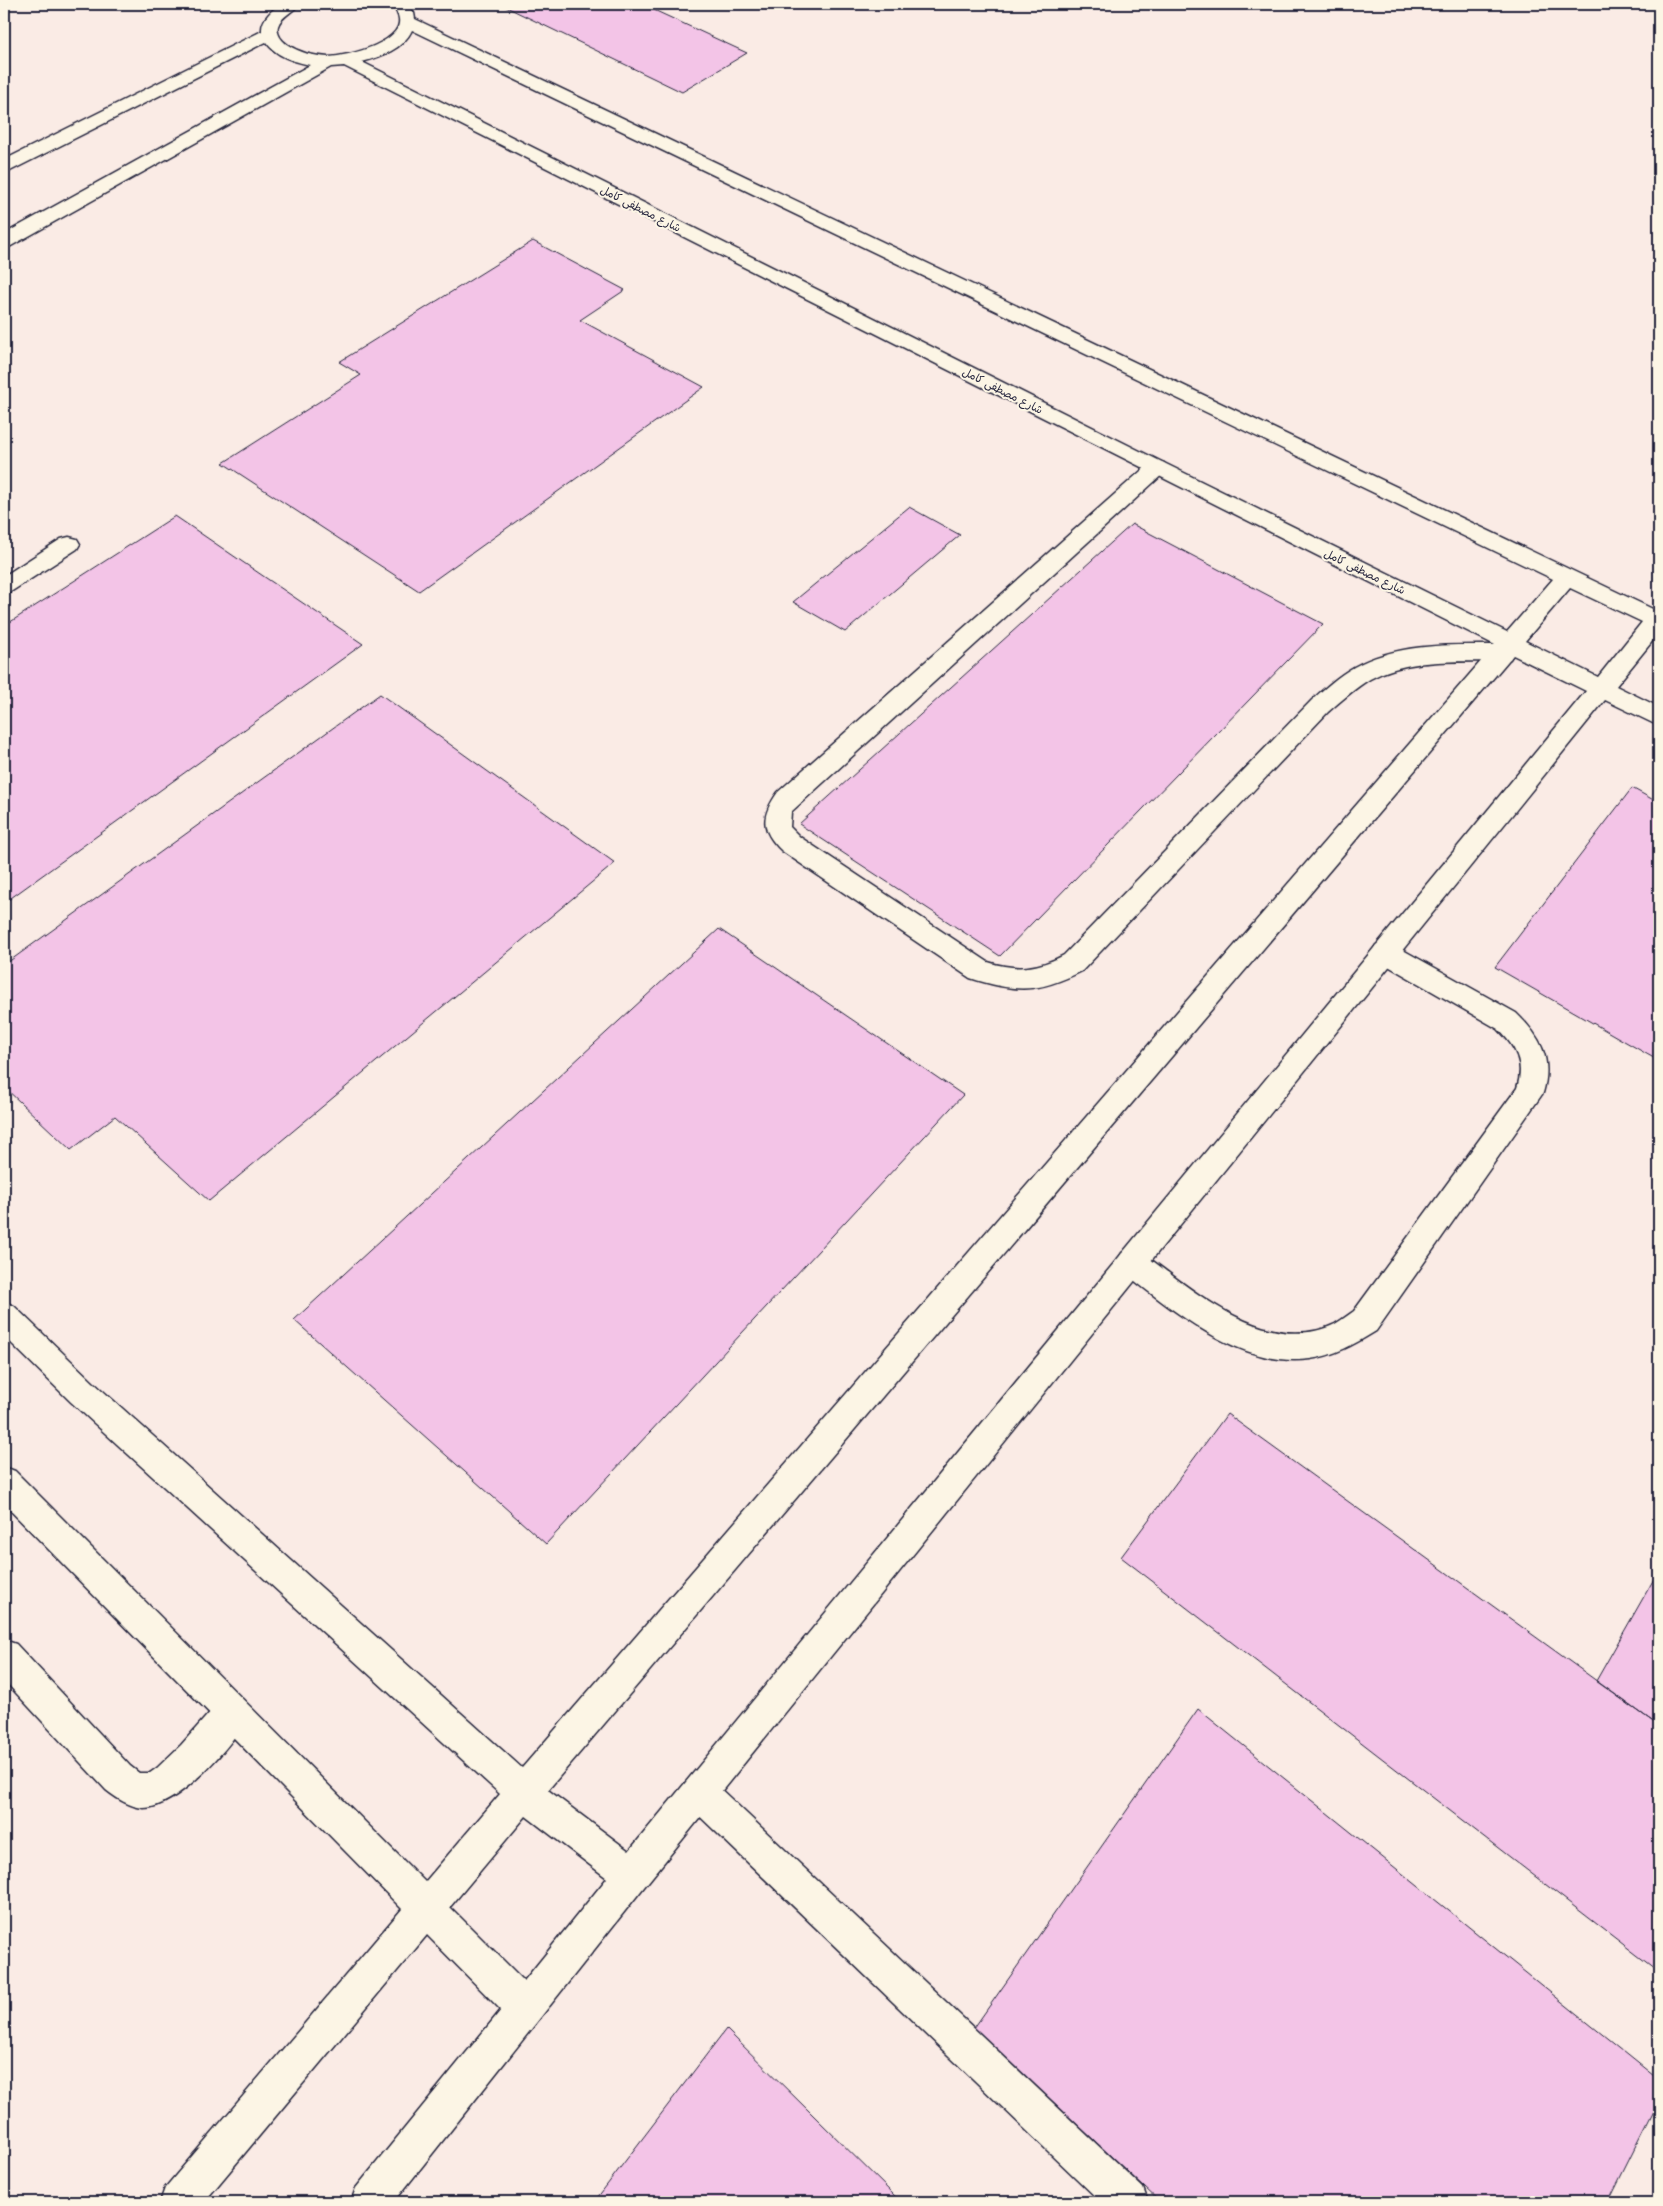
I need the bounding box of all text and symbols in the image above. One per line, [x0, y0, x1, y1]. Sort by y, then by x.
street label: شارع مصطفى كامل [597, 181, 684, 237]
street label: شارع مصطفى كامل [959, 363, 1046, 419]
street label: شارع مصطفى كامل [1321, 545, 1408, 599]

